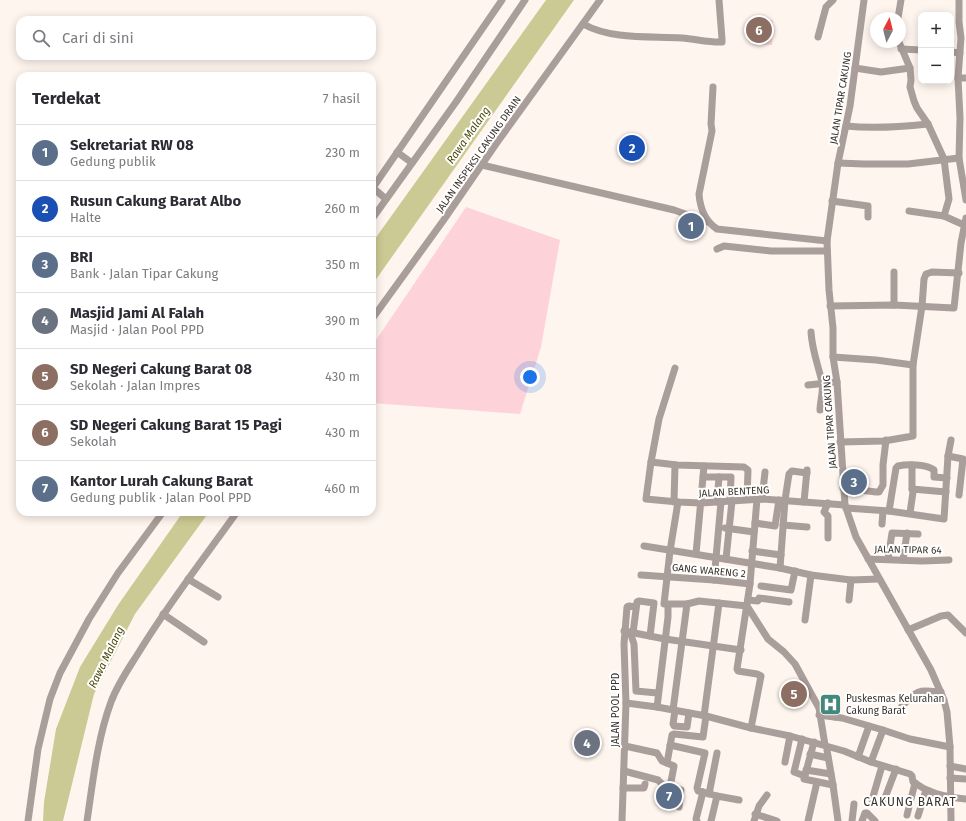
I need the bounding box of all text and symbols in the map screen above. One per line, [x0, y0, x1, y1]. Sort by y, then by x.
north arrow [870, 12, 906, 48]
map controls [918, 12, 954, 84]
button: + [918, 12, 954, 48]
pin: 6 [746, 15, 772, 45]
search box [16, 16, 376, 60]
icon: search [30, 27, 52, 49]
text: Cari di sini [62, 29, 134, 47]
button: − [918, 48, 954, 84]
street label: JALAN TIPAR CAKUNG [828, 51, 854, 145]
text: Terdekat [32, 88, 101, 109]
text: 7 hasil [323, 91, 360, 106]
street label: JALAN INSPEKSI CAKUNG DRAIN [434, 94, 524, 215]
water label: Rawa Malang [444, 104, 493, 166]
pin: 2 [619, 133, 645, 163]
text: Sekretariat RW 08 [70, 136, 194, 154]
text: 1 [42, 145, 48, 160]
text: 230 m [325, 145, 360, 160]
text: Gedung publik [70, 154, 156, 169]
text: Rusun Cakung Barat Albo [70, 192, 241, 210]
text: 2 [42, 201, 48, 216]
text: 260 m [325, 201, 360, 216]
text: Halte [70, 210, 101, 225]
pin: 1 [678, 211, 704, 241]
text: BRI [70, 248, 93, 266]
text: 3 [42, 257, 48, 272]
text: 350 m [325, 257, 360, 272]
text: Bank · Jalan Tipar Cakung [70, 266, 218, 281]
text: Masjid Jami Al Falah [70, 304, 204, 322]
text: 4 [41, 313, 49, 328]
text: 390 m [325, 313, 360, 328]
text: Masjid · Jalan Pool PPD [70, 322, 204, 337]
text: SD Negeri Cakung Barat 08 [70, 360, 252, 378]
your location [520, 367, 540, 387]
text: 5 [42, 369, 48, 384]
text: 430 m [325, 369, 360, 384]
street label: JALAN TIPAR CAKUNG [821, 375, 839, 469]
text: Sekolah · Jalan Impres [70, 378, 200, 393]
text: SD Negeri Cakung Barat 15 Pagi [70, 416, 282, 434]
text: 6 [41, 425, 49, 440]
text: 430 m [325, 425, 360, 440]
text: Sekolah [70, 434, 117, 449]
pin: 3 [841, 467, 867, 497]
text: Kantor Lurah Cakung Barat [70, 472, 253, 490]
text: 7 [42, 481, 48, 496]
text: 460 m [324, 481, 360, 496]
street label: JALAN BENTENG [698, 484, 770, 500]
text: Gedung publik · Jalan Pool PPD [70, 490, 251, 505]
street label: JALAN TIPAR 64 [874, 543, 942, 557]
street label: GANG WARENG 2 [672, 562, 746, 580]
water label: Rawa Malang [86, 624, 127, 690]
street label: JALAN POOL PPD [610, 673, 622, 747]
pin: 5 [781, 679, 807, 709]
hospital icon: Puskesmas Kelurahan Cakung Barat [818, 691, 844, 717]
place label: Puskesmas Kelurahan Cakung Barat [846, 693, 944, 717]
pin: 4 [574, 728, 600, 758]
pin: 7 [656, 781, 682, 811]
district label: CAKUNG BARAT [863, 795, 957, 809]

